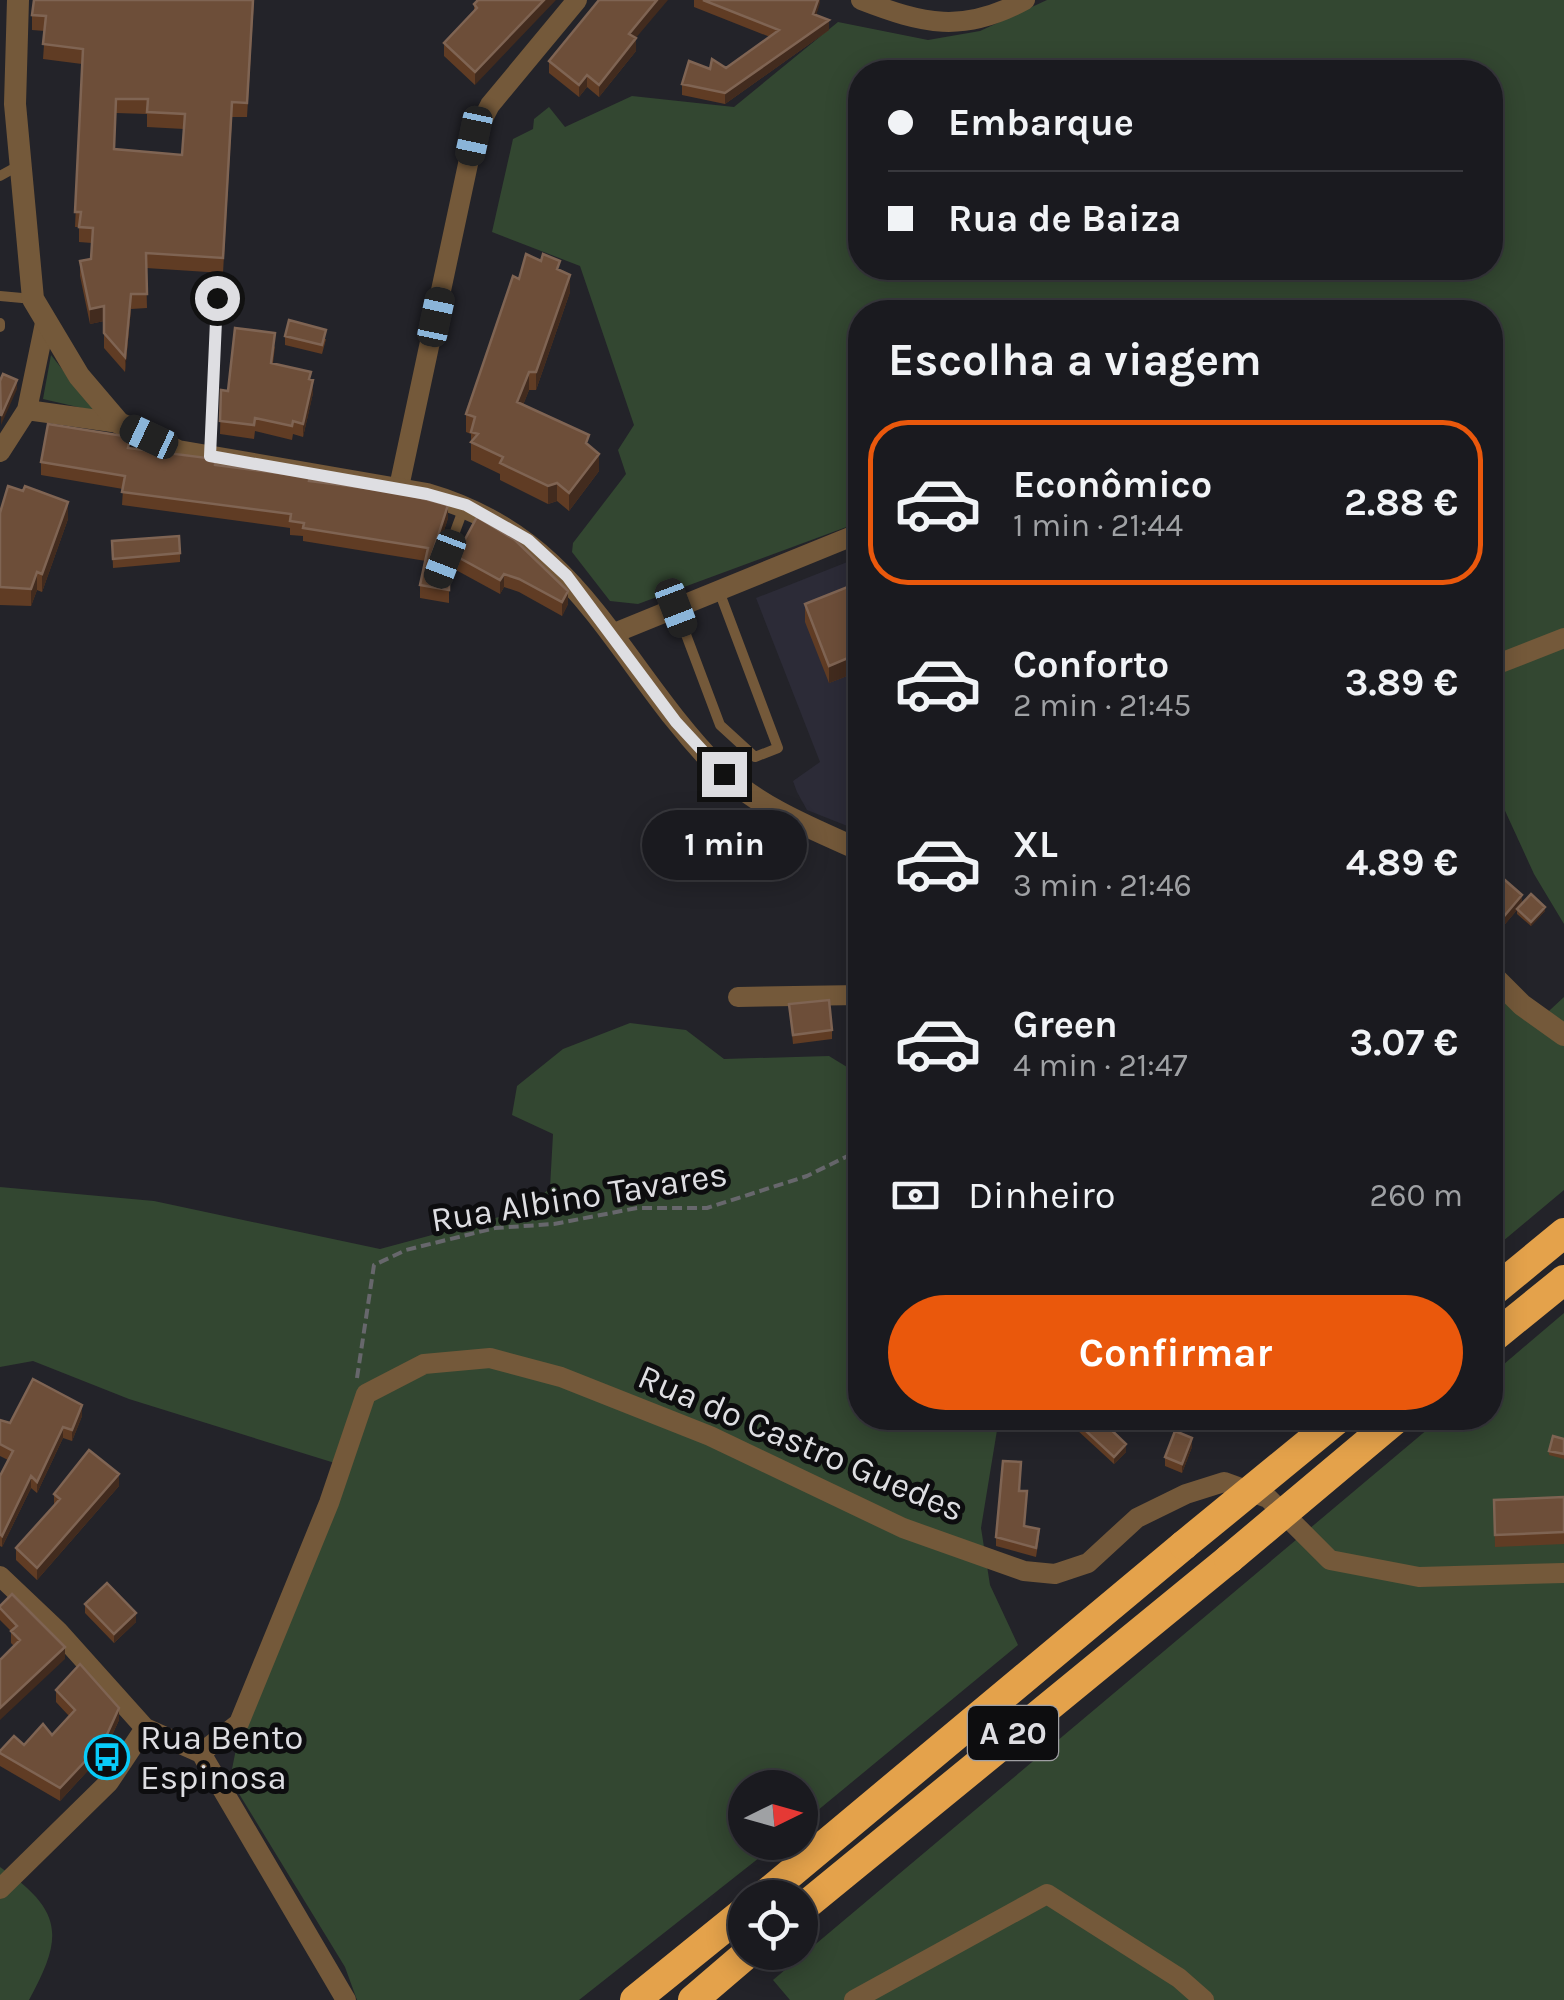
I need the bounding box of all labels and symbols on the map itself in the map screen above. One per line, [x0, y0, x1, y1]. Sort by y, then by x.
car [453, 104, 495, 168]
route start [195, 276, 240, 321]
car [415, 285, 457, 349]
car [115, 411, 183, 463]
car [420, 526, 470, 592]
car [651, 575, 701, 641]
route end [702, 752, 747, 797]
callout: 1 min [642, 809, 806, 879]
street label: Rua Albino Tavares [428, 1153, 730, 1241]
street label: Rua do Castro Guedes [632, 1356, 970, 1530]
road number: A 20 [968, 1706, 1058, 1760]
place label: Rua Bento Espinosa [140, 1717, 303, 1798]
bus stop icon: Rua Bento Espinosa [84, 1734, 130, 1780]
north arrow [728, 1770, 818, 1860]

